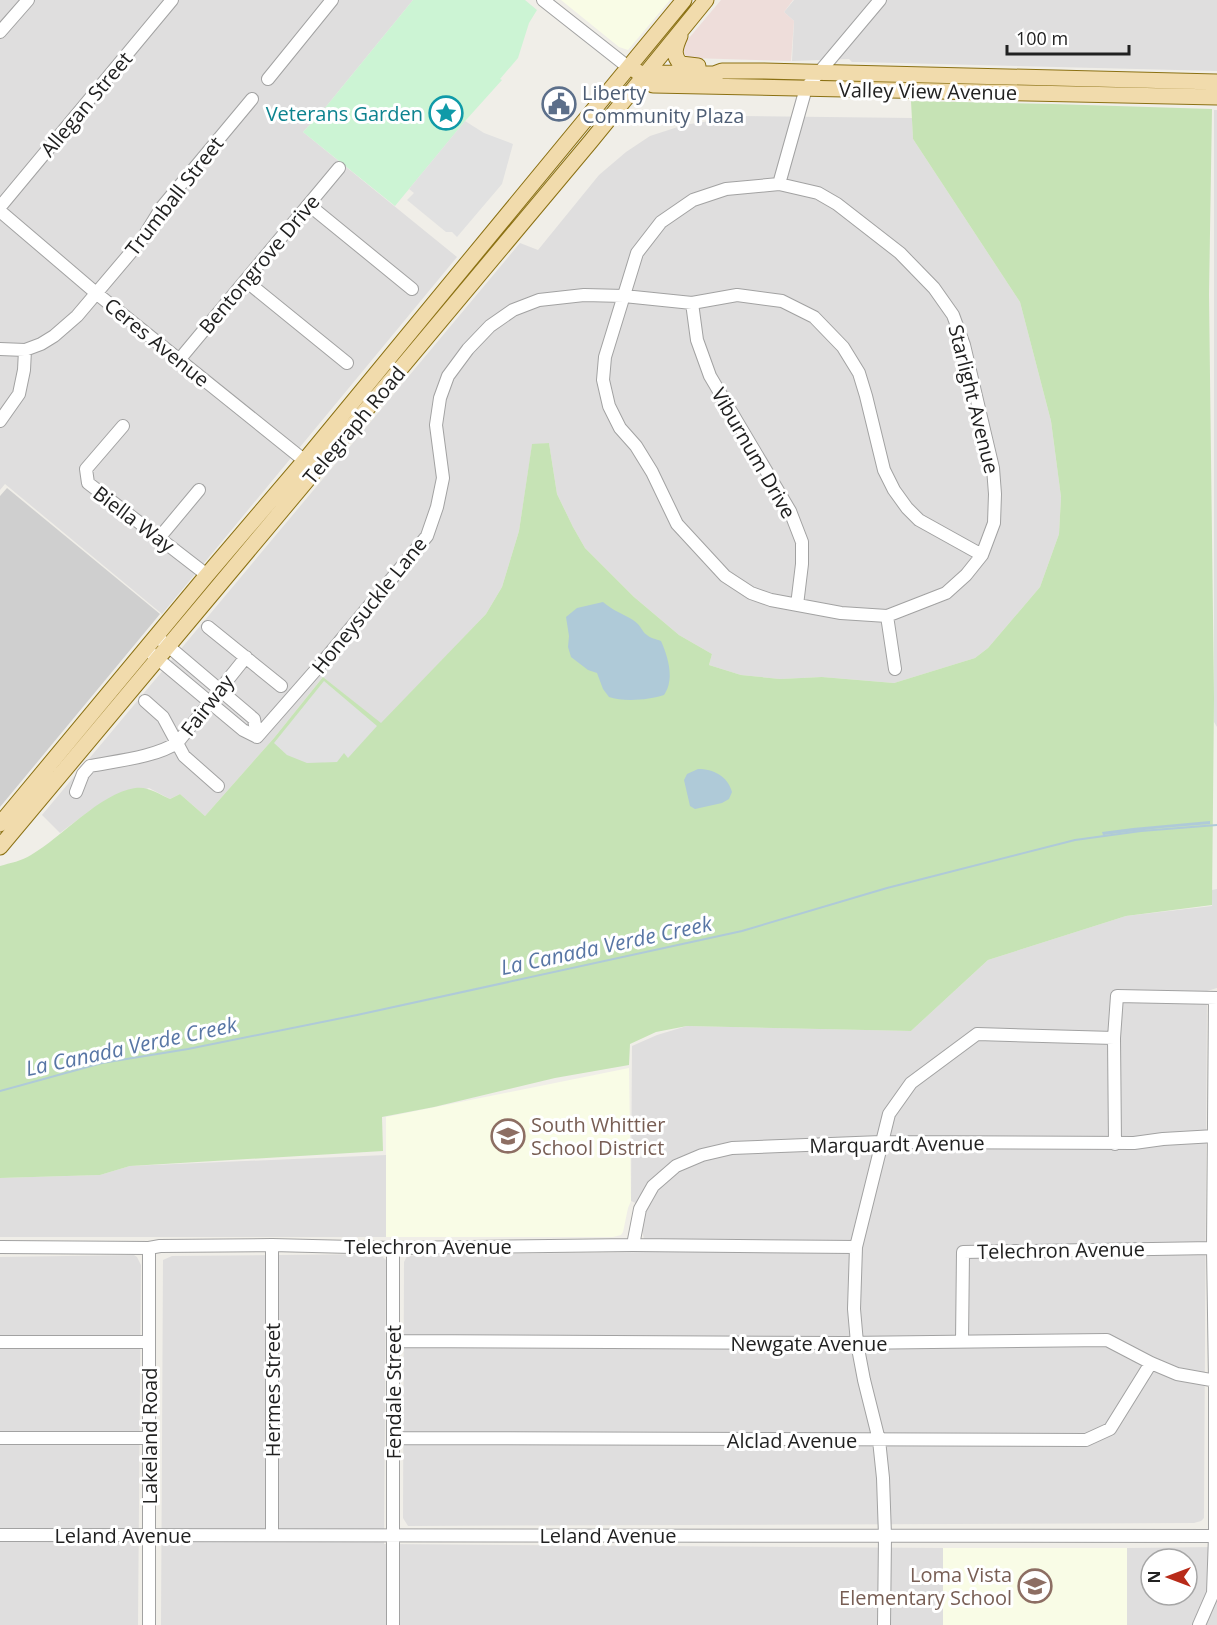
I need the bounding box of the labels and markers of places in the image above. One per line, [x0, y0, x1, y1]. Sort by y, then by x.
place label: Liberty Community Plaza [582, 79, 744, 129]
public building icon: Liberty Community Plaza [541, 86, 577, 122]
place icon: Veterans Garden [428, 95, 464, 131]
place label: Veterans Garden [266, 100, 423, 127]
place label: South Whittier School District [531, 1111, 665, 1161]
school or university icon: South Whittier School District [490, 1118, 526, 1154]
place label: Loma Vista Elementary School [839, 1561, 1012, 1611]
school or university icon: Loma Vista Elementary School [1017, 1568, 1053, 1604]

